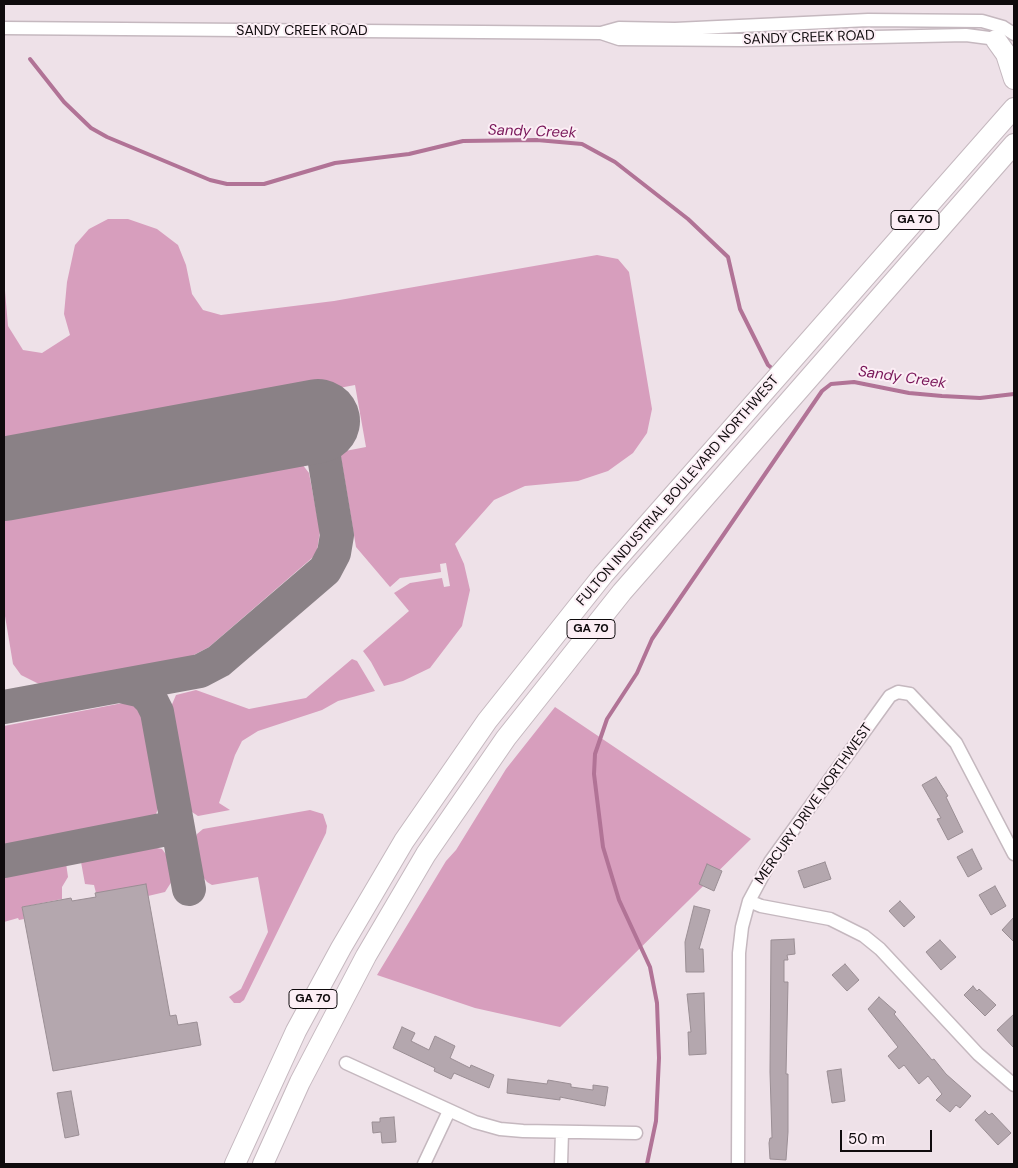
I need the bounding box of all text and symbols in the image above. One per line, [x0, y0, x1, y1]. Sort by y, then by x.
street label: SANDY CREEK ROAD [236, 23, 368, 39]
street label: SANDY CREEK ROAD [743, 27, 875, 49]
water label: Sandy Creek [487, 121, 577, 143]
road number: GA 70 [891, 210, 939, 230]
water label: Sandy Creek [857, 363, 947, 393]
street label: FULTON INDUSTRIAL BOULEVARD NORTHWEST [573, 372, 783, 610]
road number: GA 70 [567, 620, 615, 638]
street label: MERCURY DRIVE NORTHWEST [752, 720, 876, 888]
road number: GA 70 [289, 990, 337, 1009]
scale bar [843, 1120, 936, 1152]
text: 50 m [848, 1129, 885, 1149]

